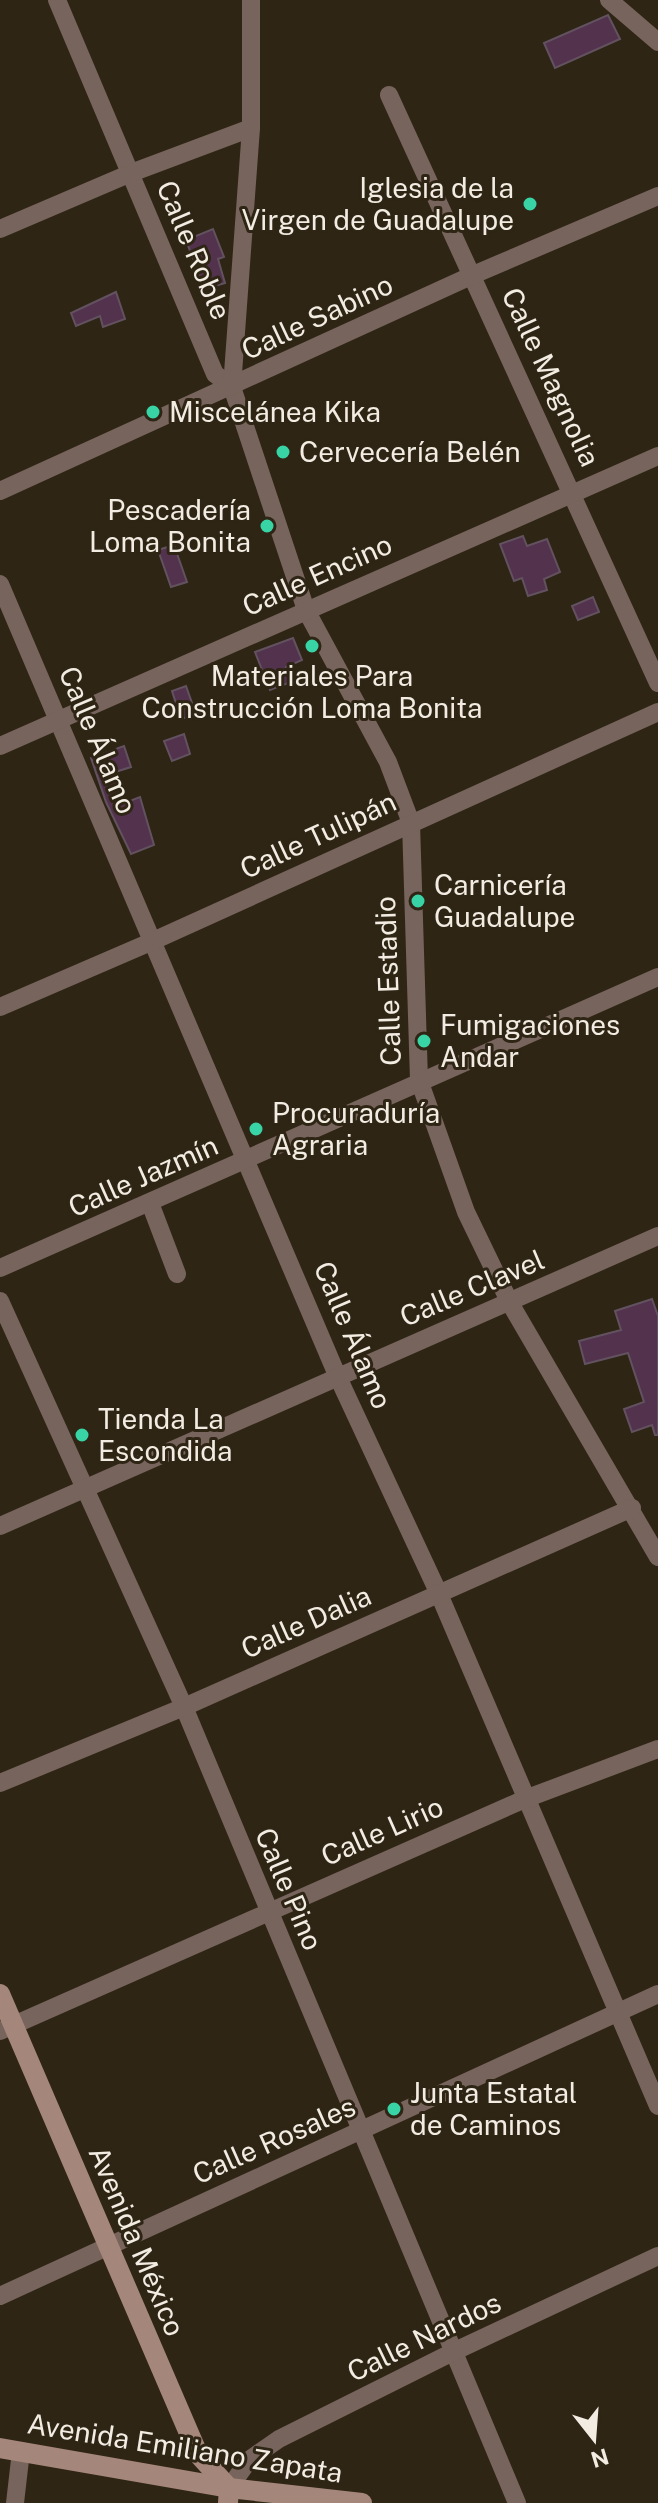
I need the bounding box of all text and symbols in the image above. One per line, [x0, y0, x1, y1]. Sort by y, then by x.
place label: Iglesia de la Virgen de Guadalupe [242, 171, 514, 236]
street label: Calle Roble [150, 175, 238, 324]
marker: Iglesia de la Virgen de Guadalupe [521, 195, 539, 213]
street label: Calle Sabino [236, 267, 398, 366]
street label: Calle Magnolia [496, 282, 607, 471]
place label: Miscelánea Kika [169, 395, 381, 428]
marker: Miscelánea Kika [144, 403, 162, 421]
place label: Cervecería Belén [299, 435, 521, 468]
marker: Cervecería Belén [274, 443, 292, 461]
place label: Pescadería Loma Bonita [89, 493, 251, 558]
marker: Pescadería Loma Bonita [258, 517, 276, 535]
street label: Calle Encino [237, 527, 397, 622]
marker: Materiales Para Construcción Loma Bonita [303, 637, 321, 655]
place label: Materiales Para Construcción Loma Bonita [142, 659, 482, 724]
street label: Calle Álamo [53, 661, 144, 818]
street label: Calle Tulipán [235, 784, 401, 885]
place label: Carnicería Guadalupe [434, 868, 575, 933]
marker: Carnicería Guadalupe [409, 892, 427, 910]
street label: Calle Estadio [368, 896, 407, 1066]
place label: Fumigaciones Andar [440, 1008, 620, 1073]
marker: Fumigaciones Andar [415, 1032, 433, 1050]
place label: Procuraduría Agraria [272, 1096, 440, 1161]
marker: Procuraduría Agraria [247, 1120, 265, 1138]
street label: Calle Jazmín [63, 1128, 223, 1223]
street label: Calle Clavel [395, 1242, 549, 1333]
street label: Calle Álamo [308, 1256, 399, 1413]
place label: Tienda La Escondida [98, 1402, 232, 1467]
marker: Tienda La Escondida [73, 1426, 91, 1444]
street label: Calle Dalia [236, 1578, 376, 1665]
street label: Calle Lirio [316, 1789, 448, 1872]
street label: Calle Pino [249, 1823, 330, 1955]
place label: Junta Estatal de Caminos [410, 2076, 577, 2141]
street label: Calle Rosales [187, 2089, 360, 2190]
marker: Junta Estatal de Caminos [385, 2100, 403, 2118]
street label: Avenida México [83, 2141, 192, 2341]
street label: Calle Nardos [342, 2285, 506, 2388]
north arrow [554, 2399, 634, 2479]
street label: Avenida Emiliano Zapata [25, 2406, 345, 2489]
text: N [588, 2443, 612, 2473]

